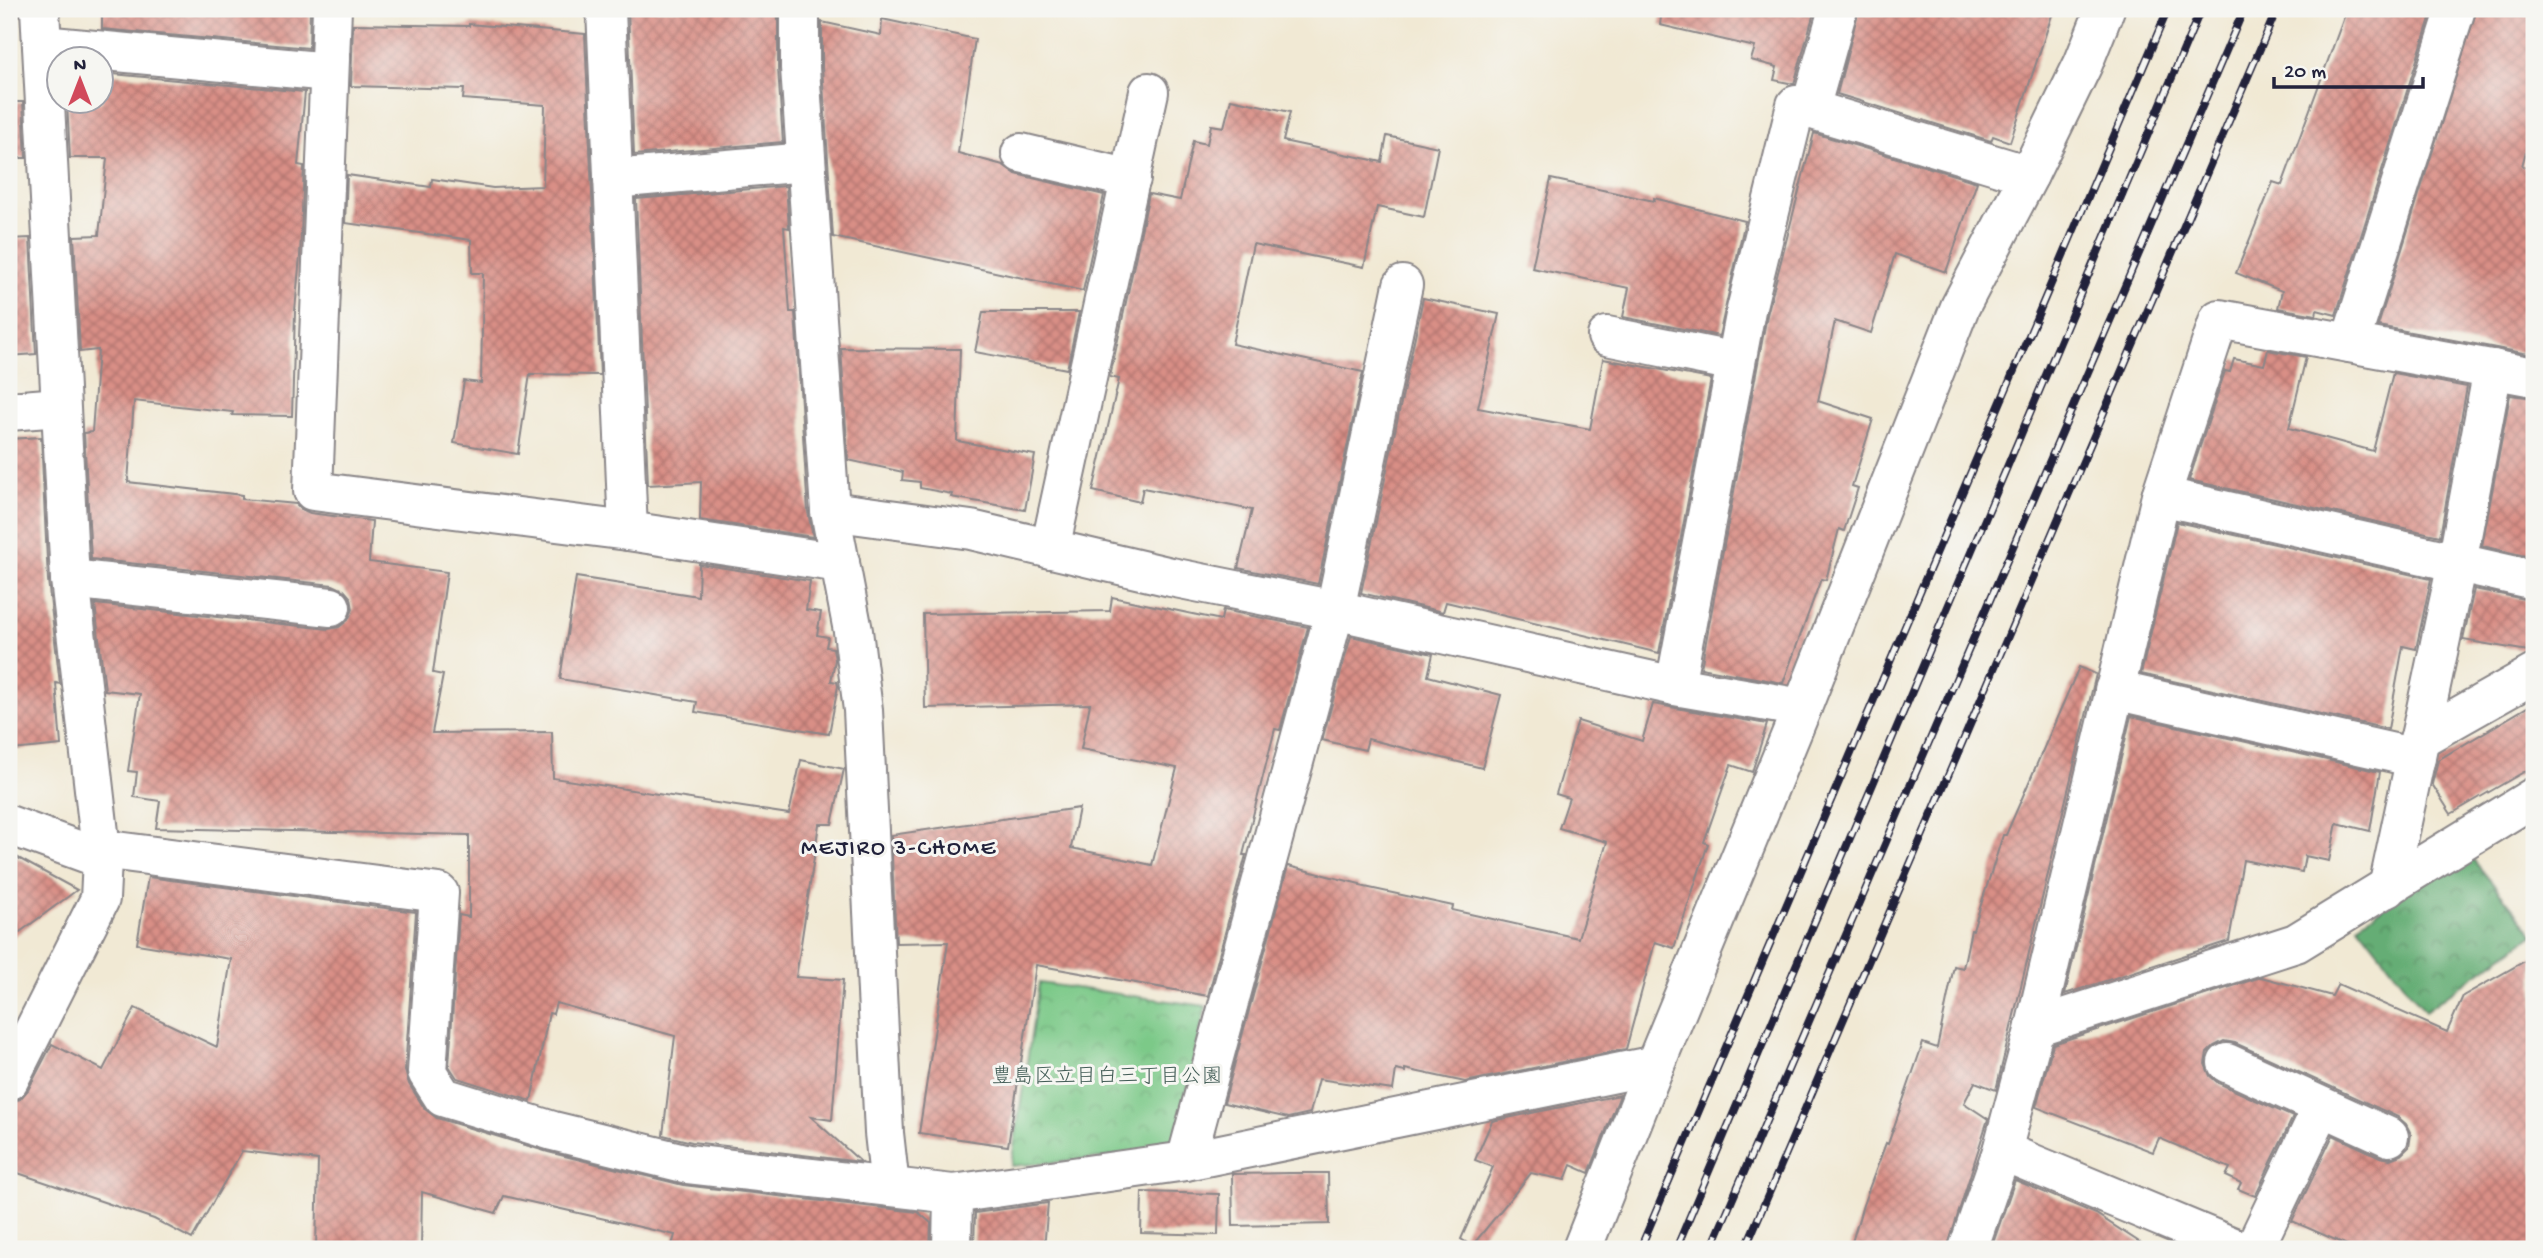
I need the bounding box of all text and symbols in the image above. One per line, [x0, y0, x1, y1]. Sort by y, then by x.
north arrow [46, 46, 116, 116]
scale bar [2274, 46, 2422, 90]
text: N [74, 55, 86, 78]
text: 20 m [2284, 61, 2326, 86]
district label: MEJIRO 3-CHOME [801, 836, 997, 863]
park label: 豊島区立目白三丁目公園 [992, 1065, 1223, 1091]

